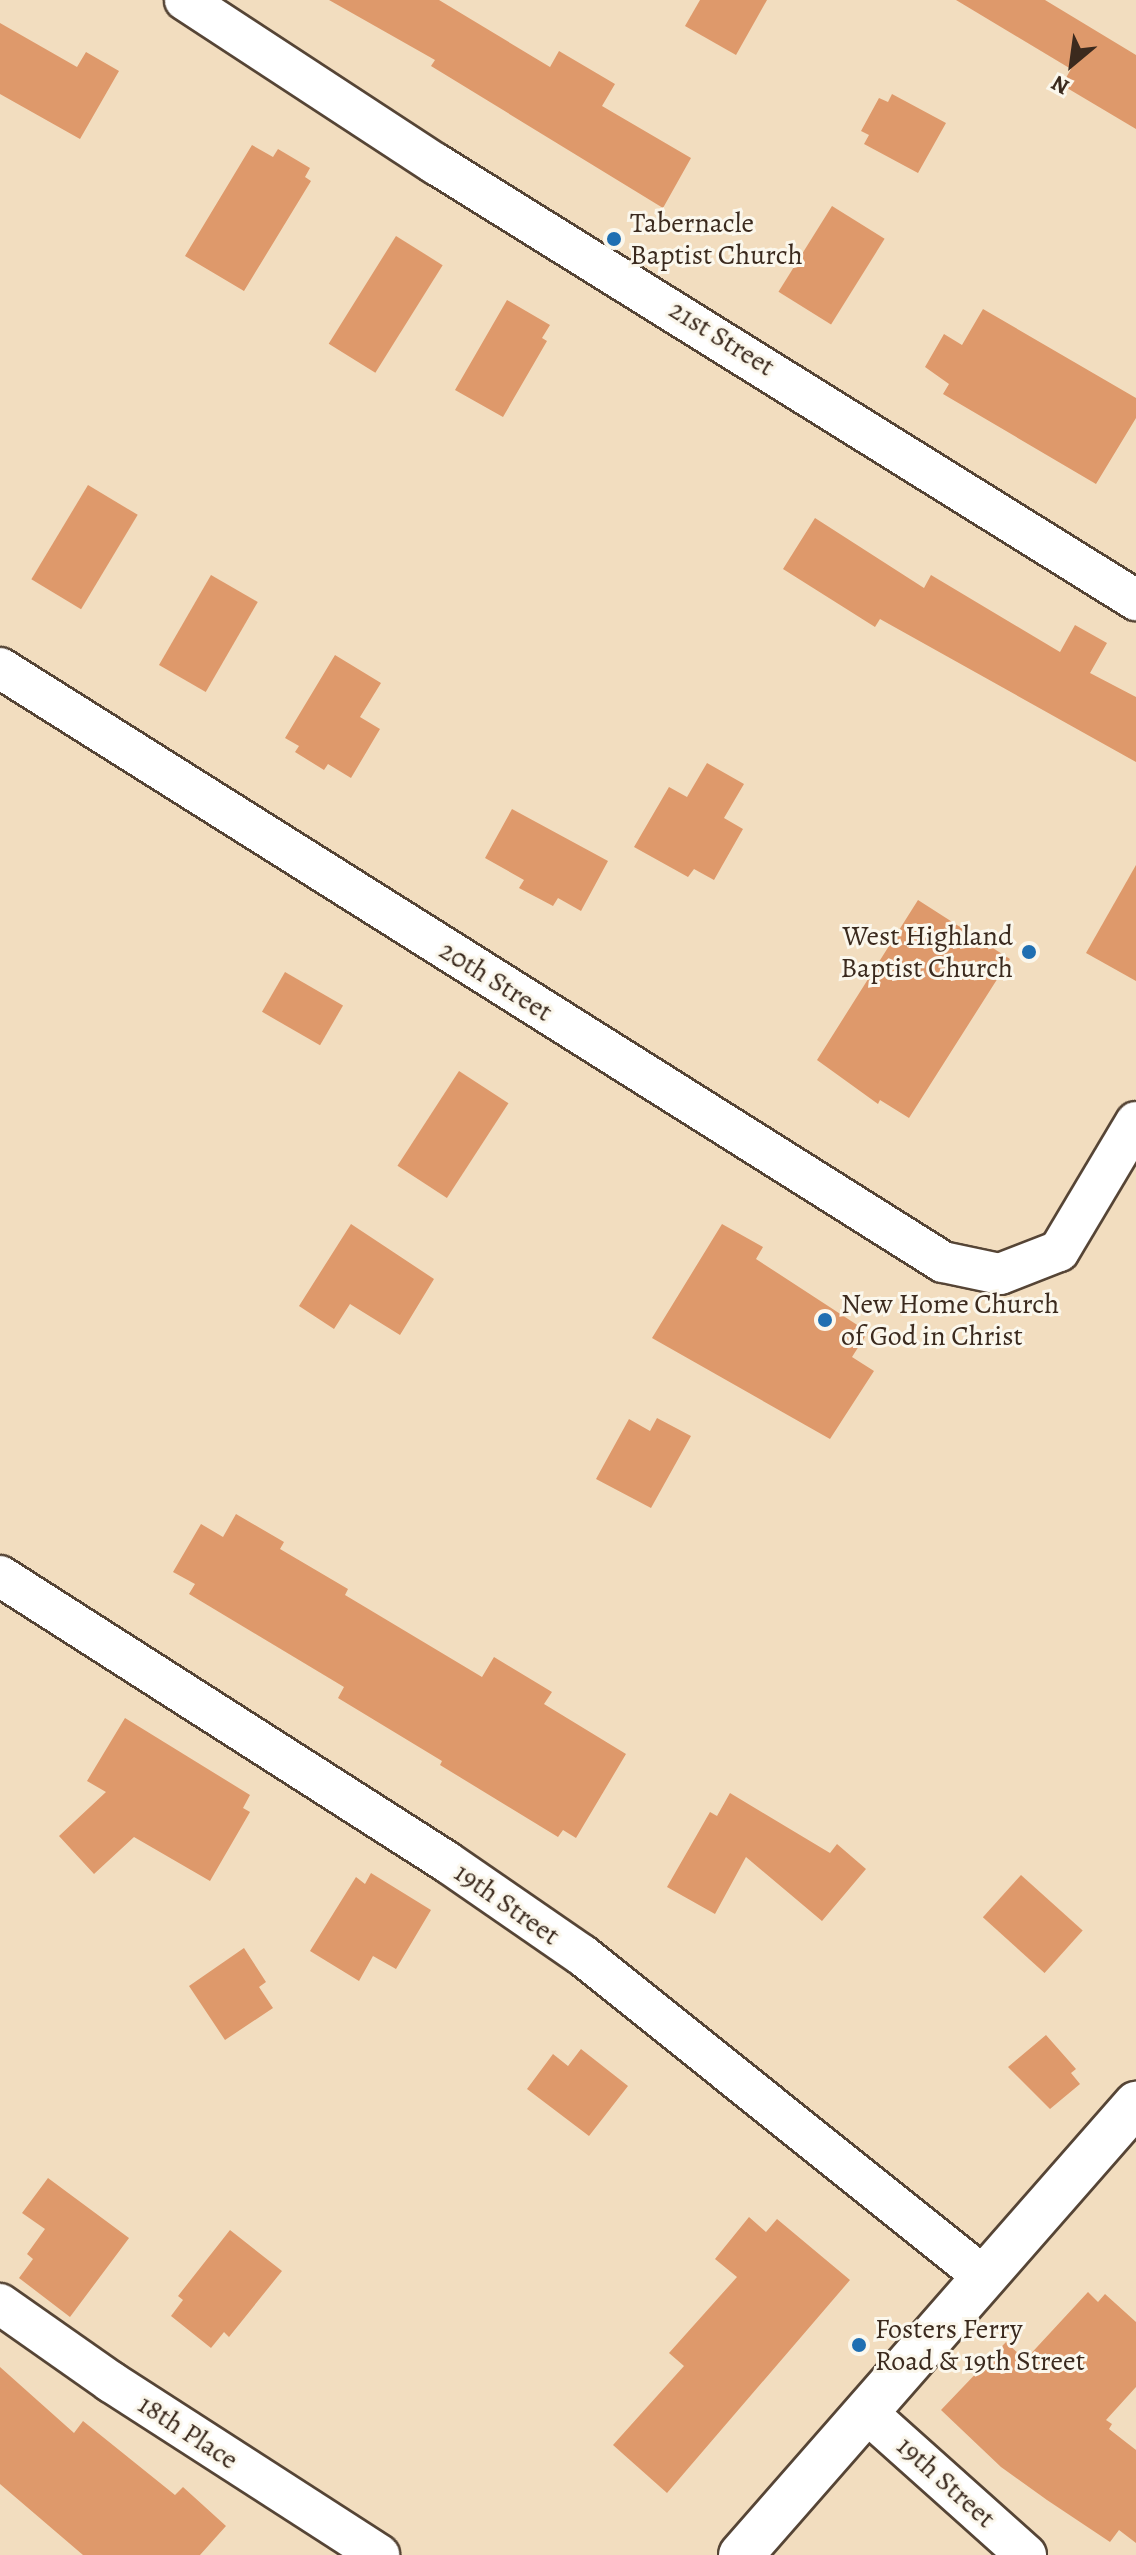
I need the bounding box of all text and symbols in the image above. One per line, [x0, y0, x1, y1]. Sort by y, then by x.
north arrow [1032, 24, 1112, 104]
text: N [1046, 68, 1075, 102]
place label: Tabernacle Baptist Church [630, 206, 803, 272]
marker: Tabernacle Baptist Church [605, 230, 623, 248]
street label: 21st Street [663, 293, 781, 383]
place label: West Highland Baptist Church [840, 919, 1013, 985]
street label: 20th Street [433, 933, 559, 1029]
marker: West Highland Baptist Church [1020, 943, 1038, 961]
place label: New Home Church of God in Christ [841, 1287, 1059, 1353]
marker: New Home Church of God in Christ [816, 1311, 834, 1329]
street label: 19th Street [448, 1856, 566, 1952]
place label: Fosters Ferry Road & 19th Street [875, 2312, 1085, 2378]
marker: Fosters Ferry Road & 19th Street [850, 2336, 868, 2354]
street label: 18th Place [132, 2387, 244, 2477]
street label: 19th Street [890, 2429, 1002, 2535]

